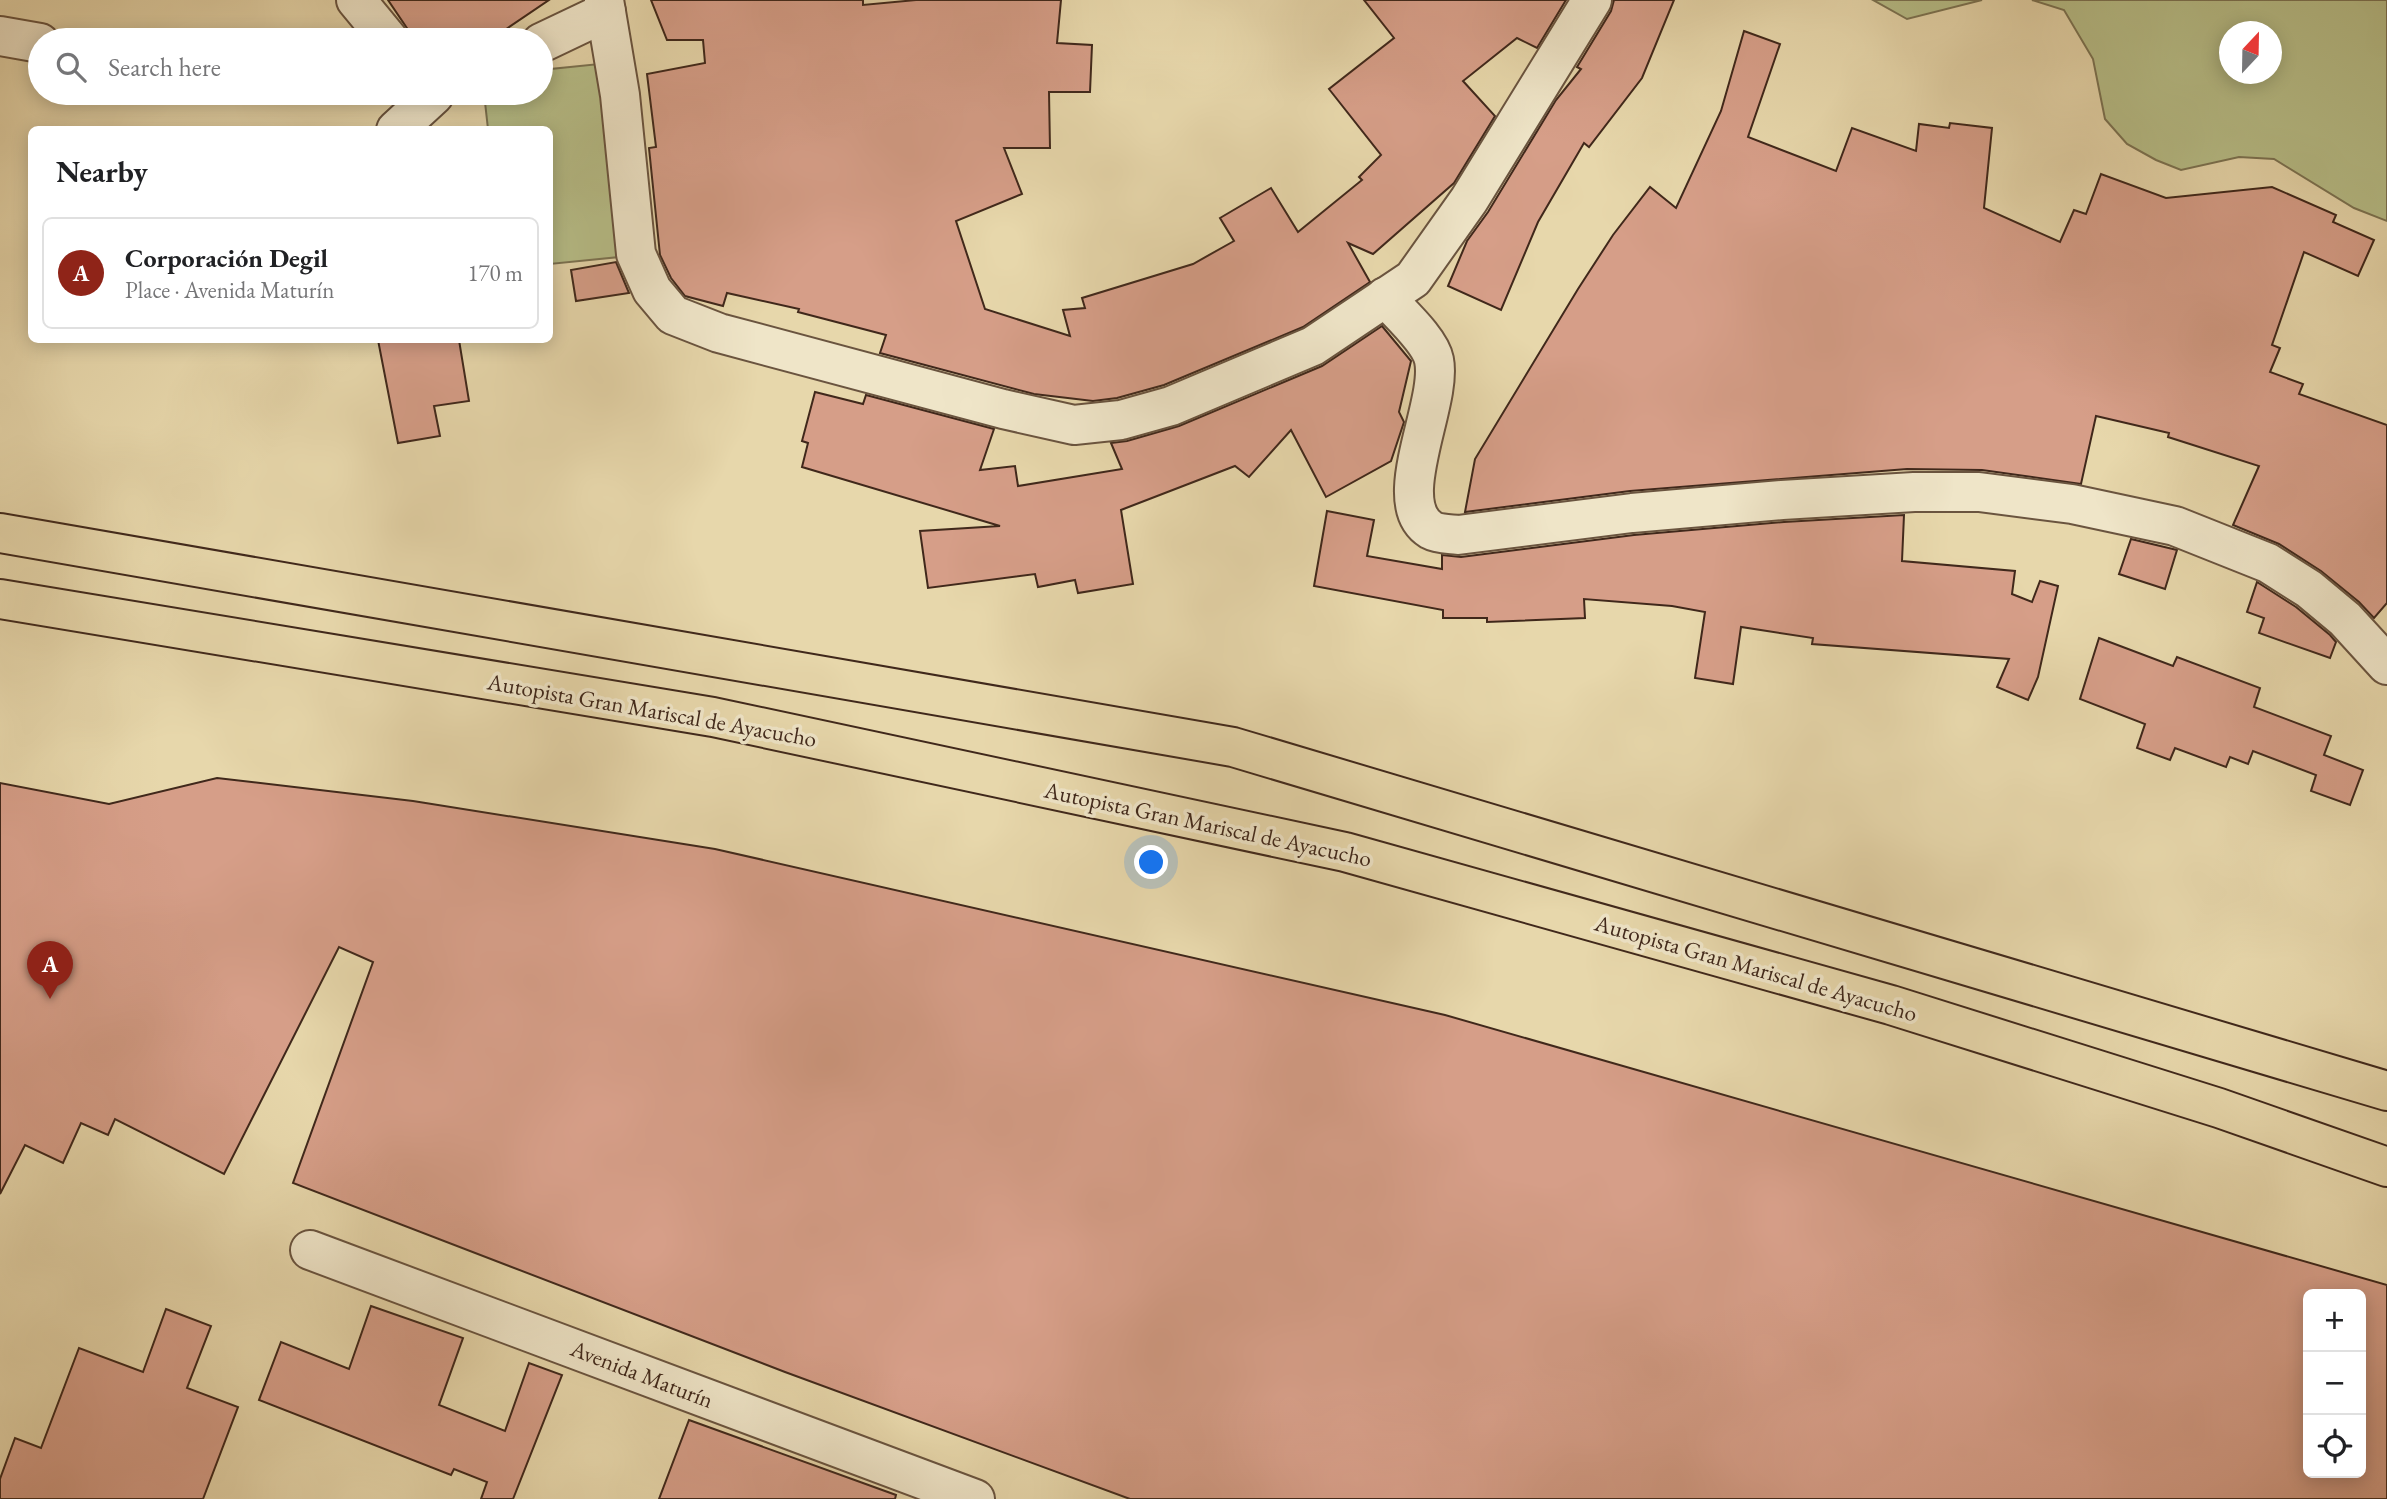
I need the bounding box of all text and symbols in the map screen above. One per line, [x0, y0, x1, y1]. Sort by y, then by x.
north arrow [2219, 21, 2282, 84]
search box [28, 28, 553, 105]
icon: search [52, 48, 90, 86]
text: Search here [108, 50, 221, 84]
text: Nearby [56, 152, 148, 191]
text: Corporación Degil [125, 241, 328, 275]
text: A [73, 258, 89, 288]
text: 170 m [467, 258, 523, 288]
text: Place · Avenida Maturín [125, 275, 334, 305]
street label: Autopista Gran Mariscal de Ayacucho [484, 666, 819, 754]
street label: Autopista Gran Mariscal de Ayacucho [1041, 774, 1374, 873]
your location [1134, 845, 1168, 879]
street label: Autopista Gran Mariscal de Ayacucho [1590, 907, 1921, 1028]
pin: A [27, 941, 73, 999]
map controls [2303, 1289, 2366, 1478]
button: + [2303, 1289, 2366, 1352]
street label: Avenida Maturín [566, 1333, 717, 1415]
button: − [2303, 1352, 2366, 1415]
button: locate [2303, 1415, 2366, 1478]

